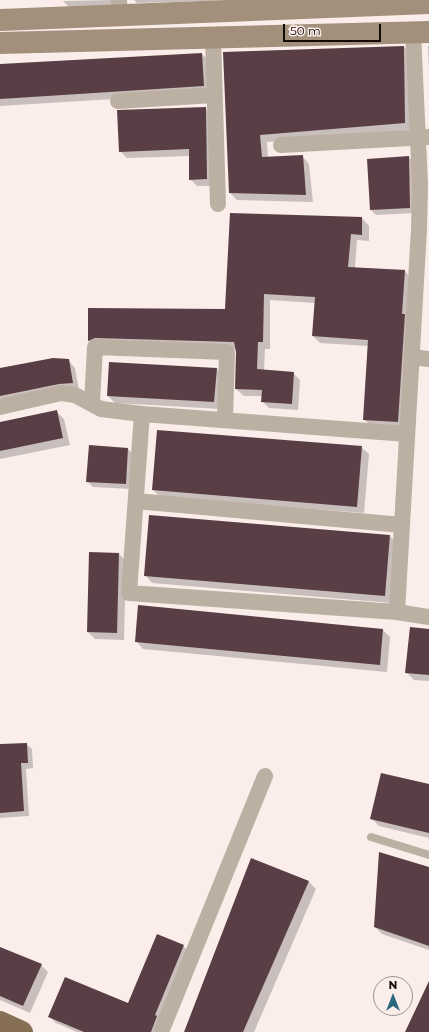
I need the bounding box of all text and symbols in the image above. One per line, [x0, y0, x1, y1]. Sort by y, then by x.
scale bar [285, 16, 383, 42]
text: 50 m [290, 23, 321, 38]
north arrow [373, 976, 413, 1016]
text: N [389, 978, 397, 992]

